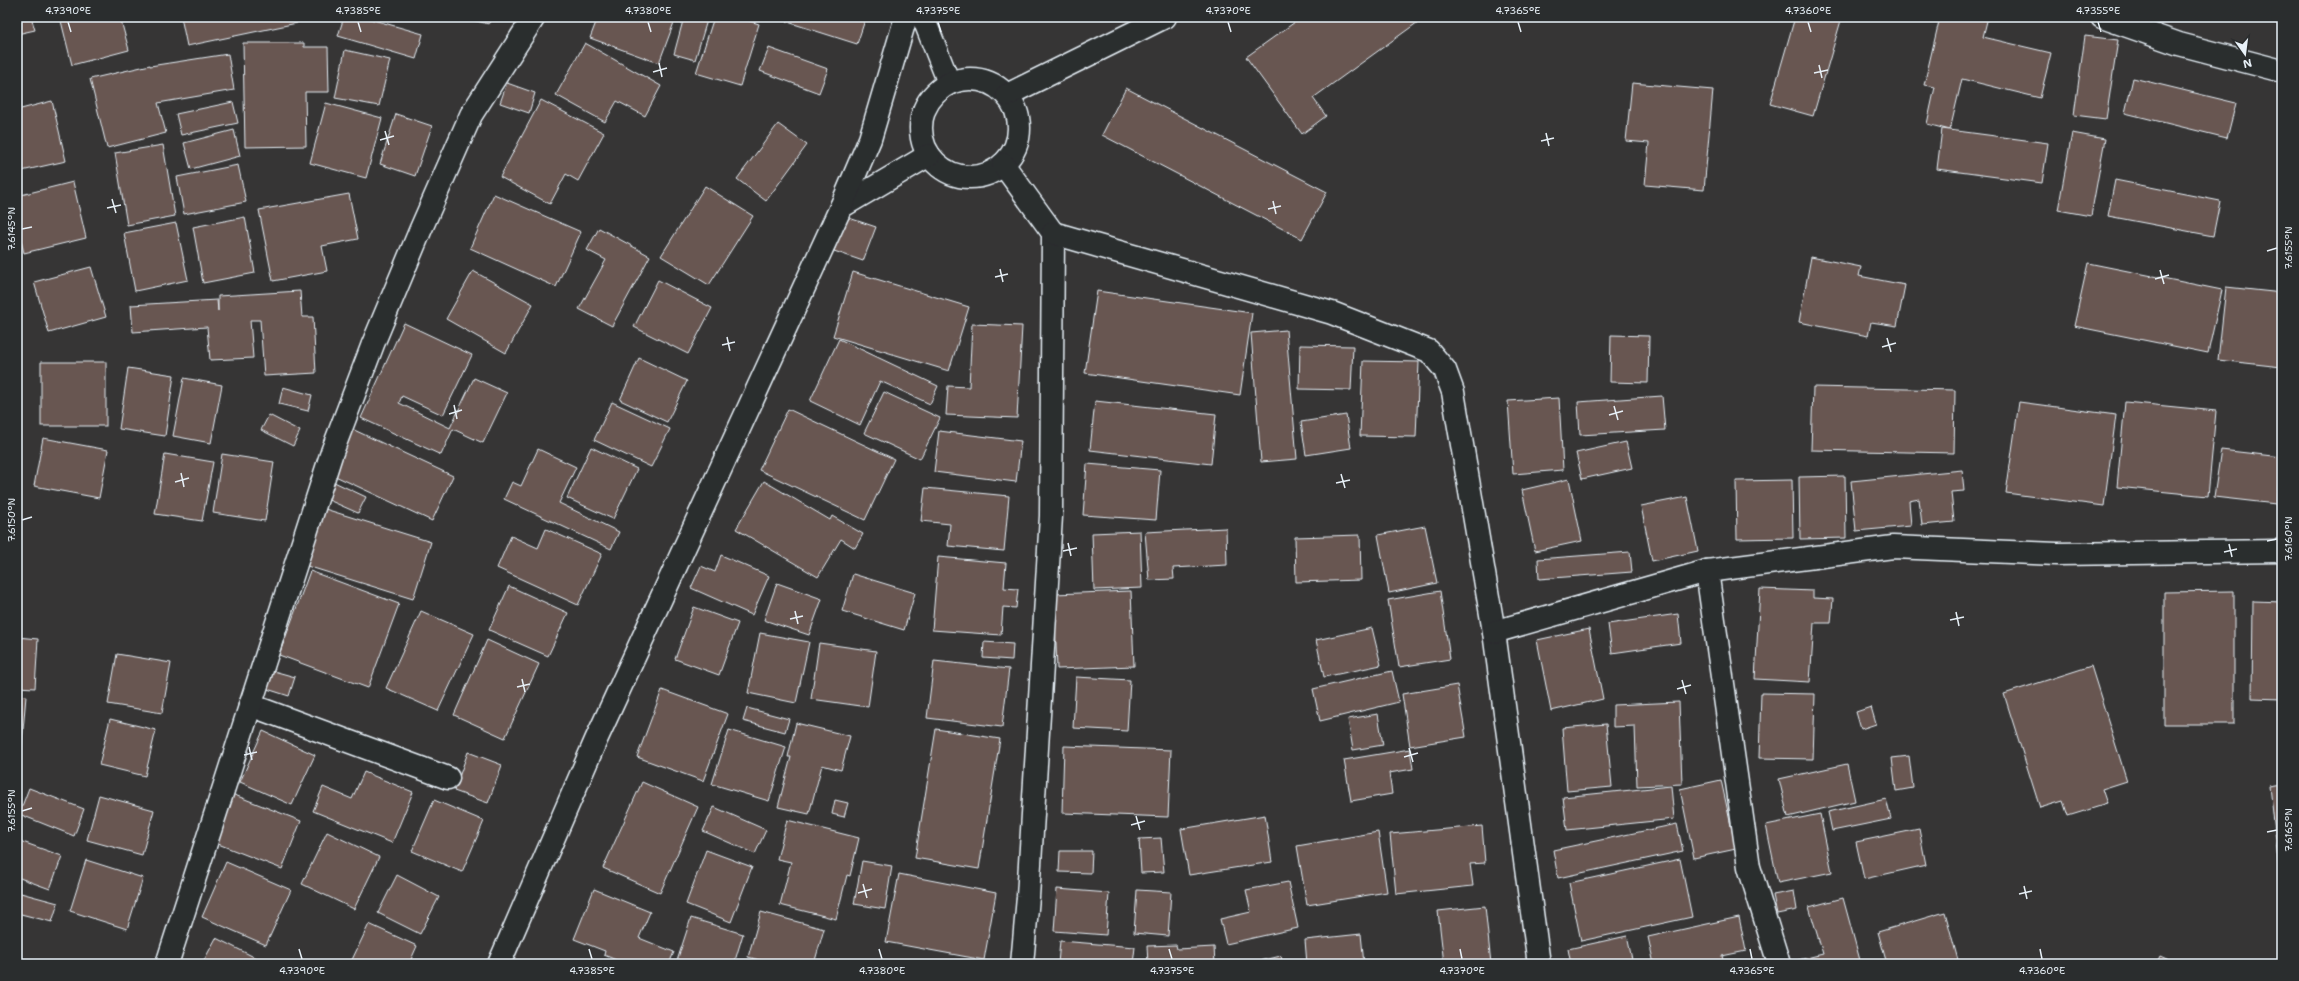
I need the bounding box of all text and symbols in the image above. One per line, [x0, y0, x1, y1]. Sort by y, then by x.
text: 4.7390°E [45, 4, 91, 17]
text: 4.7385°E [335, 4, 381, 17]
text: 4.7380°E [625, 4, 671, 17]
text: 4.7375°E [916, 4, 960, 17]
text: 4.7370°E [1205, 4, 1251, 17]
text: 4.7365°E [1495, 4, 1541, 17]
text: 4.7360°E [1785, 4, 1831, 17]
text: 4.7355°E [2076, 4, 2120, 17]
north arrow [2225, 34, 2265, 74]
text: N [2241, 55, 2253, 72]
text: 7.6145°N [5, 207, 18, 251]
text: 7.6155°N [2282, 226, 2295, 270]
text: 7.6150°N [5, 498, 18, 542]
text: 7.6160°N [2282, 516, 2295, 562]
text: 7.6155°N [5, 789, 18, 833]
text: 7.6165°N [2282, 808, 2295, 852]
text: 4.7390°E [279, 964, 325, 977]
text: 4.7385°E [569, 964, 615, 977]
text: 4.7380°E [859, 964, 905, 977]
text: 4.7375°E [1150, 964, 1194, 977]
text: 4.7370°E [1439, 964, 1485, 977]
text: 4.7365°E [1729, 964, 1775, 977]
text: 4.7360°E [2019, 964, 2065, 977]

